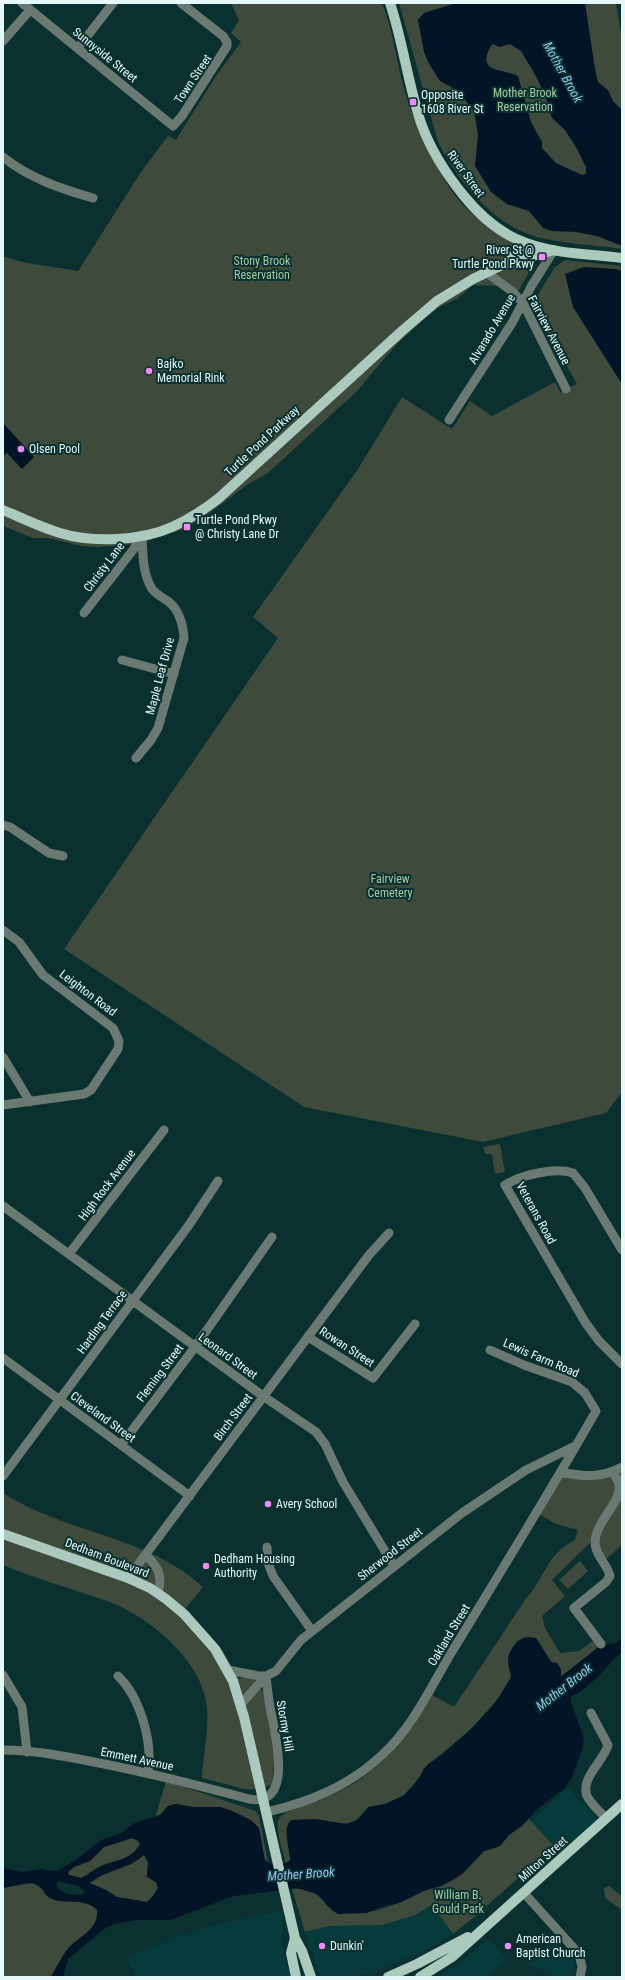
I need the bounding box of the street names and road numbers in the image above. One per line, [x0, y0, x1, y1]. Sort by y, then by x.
street label: Sunnyside Street [70, 25, 141, 86]
street label: Town Street [171, 51, 215, 106]
street label: River Street [444, 148, 488, 200]
street label: Alvarado Avenue [466, 291, 519, 366]
street label: Fairview Avenue [525, 293, 573, 367]
street label: Turtle Pond Parkway [222, 403, 302, 479]
street label: Christy Lane [81, 539, 127, 595]
street label: Maple Leaf Drive [143, 635, 177, 716]
street label: Leighton Road [57, 967, 119, 1019]
street label: High Rock Avenue [76, 1146, 138, 1223]
street label: Veterans Road [513, 1180, 559, 1246]
street label: Harding Terrace [74, 1287, 130, 1356]
street label: Rowan Street [317, 1324, 377, 1370]
street label: Leonard Street [196, 1330, 261, 1382]
street label: Lewis Farm Road [501, 1336, 581, 1380]
street label: Fleming Street [134, 1341, 186, 1405]
street label: Cleveland Street [68, 1389, 139, 1446]
street label: Birch Street [211, 1390, 255, 1443]
street label: Sherwood Street [355, 1524, 425, 1584]
street label: Dedham Boulevard [63, 1536, 151, 1580]
street label: Oakland Street [425, 1601, 473, 1668]
street label: Stormy Hill [274, 1699, 296, 1753]
street label: Emmett Avenue [99, 1744, 175, 1774]
street label: Milton Street [516, 1833, 571, 1885]

